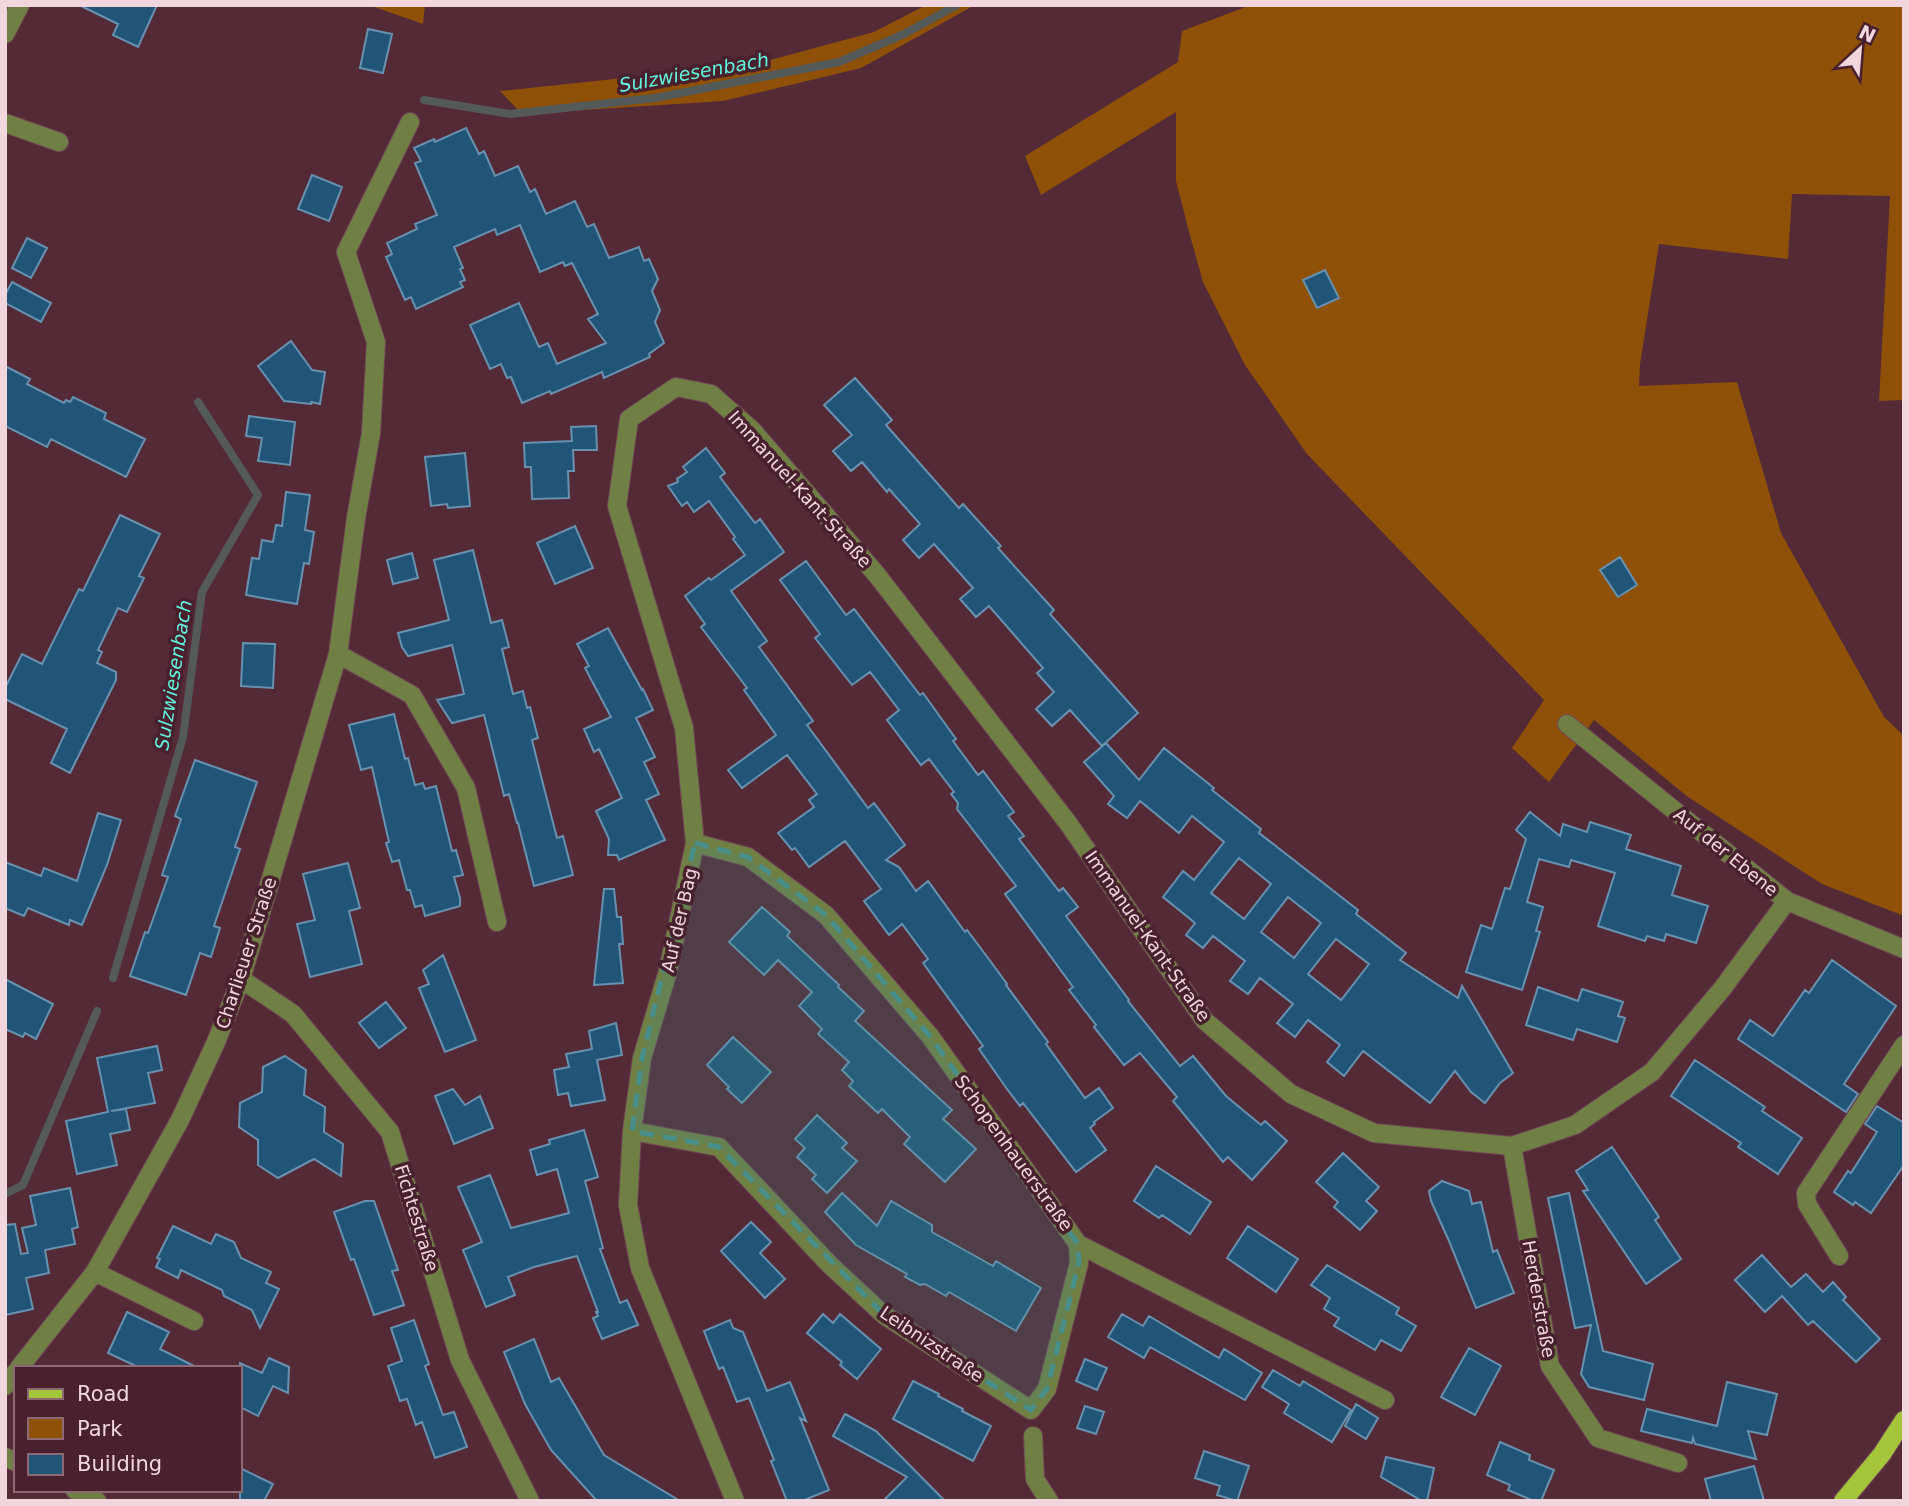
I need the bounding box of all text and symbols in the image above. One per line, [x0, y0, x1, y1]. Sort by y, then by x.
north arrow [1825, 14, 1895, 84]
text: N [1855, 20, 1879, 47]
water label: Sulzwiesenbach [617, 48, 771, 96]
street label: Immanuel-Kant-Straße [724, 406, 876, 572]
water label: Sulzwiesenbach [150, 598, 196, 752]
street label: Auf der Ebene [1670, 804, 1782, 900]
street label: Immanuel-Kant-Straße [1081, 847, 1215, 1025]
street label: Auf der Bag [657, 866, 701, 974]
street label: Charlieuer Straße [212, 874, 280, 1032]
street label: Schopenhauerstraße [950, 1071, 1078, 1235]
street label: Fichtestraße [391, 1162, 443, 1274]
street label: Herderstraße [1518, 1239, 1560, 1359]
street label: Leibnizstraße [876, 1302, 988, 1386]
legend [14, 1366, 242, 1492]
text: Road [77, 1382, 130, 1406]
text: Park [77, 1417, 123, 1441]
text: Building [77, 1452, 162, 1476]

